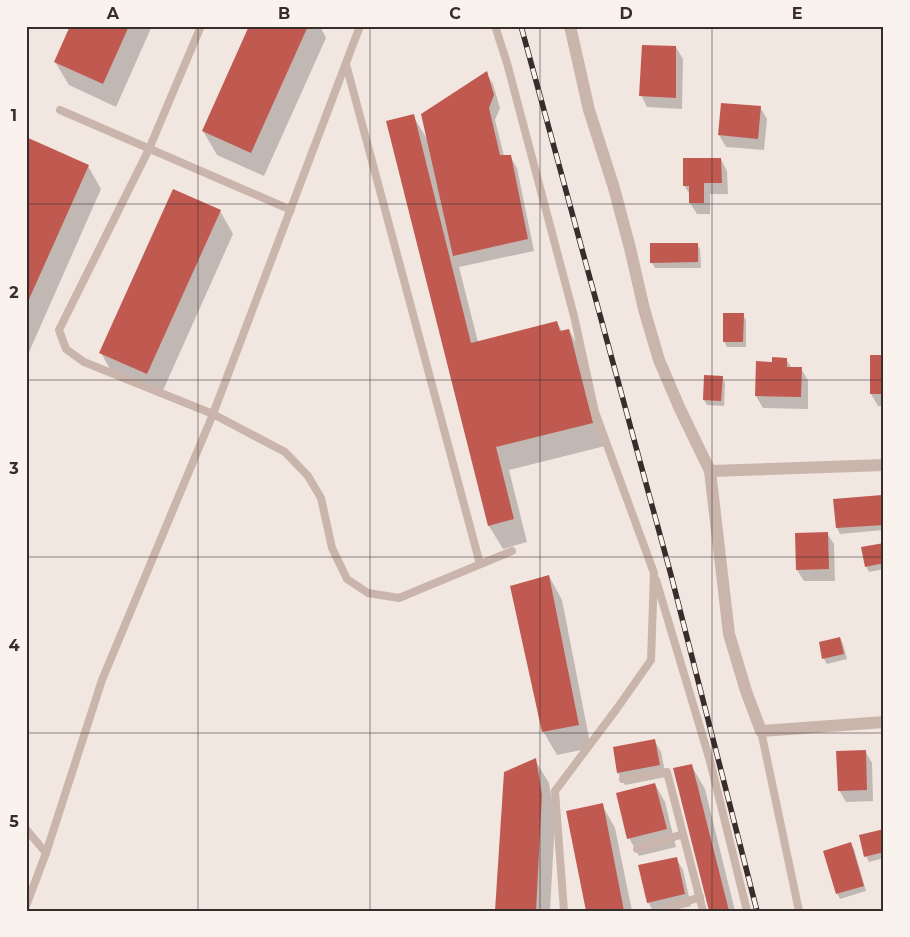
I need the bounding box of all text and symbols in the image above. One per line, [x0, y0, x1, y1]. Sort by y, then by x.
text: A [106, 4, 120, 23]
text: B [278, 4, 290, 23]
text: C [449, 4, 461, 23]
text: D [619, 4, 633, 23]
text: E [792, 4, 802, 23]
text: 1 [11, 106, 17, 125]
text: 2 [9, 283, 19, 302]
text: 3 [8, 459, 19, 478]
text: 4 [8, 636, 20, 655]
text: 5 [9, 812, 19, 831]

